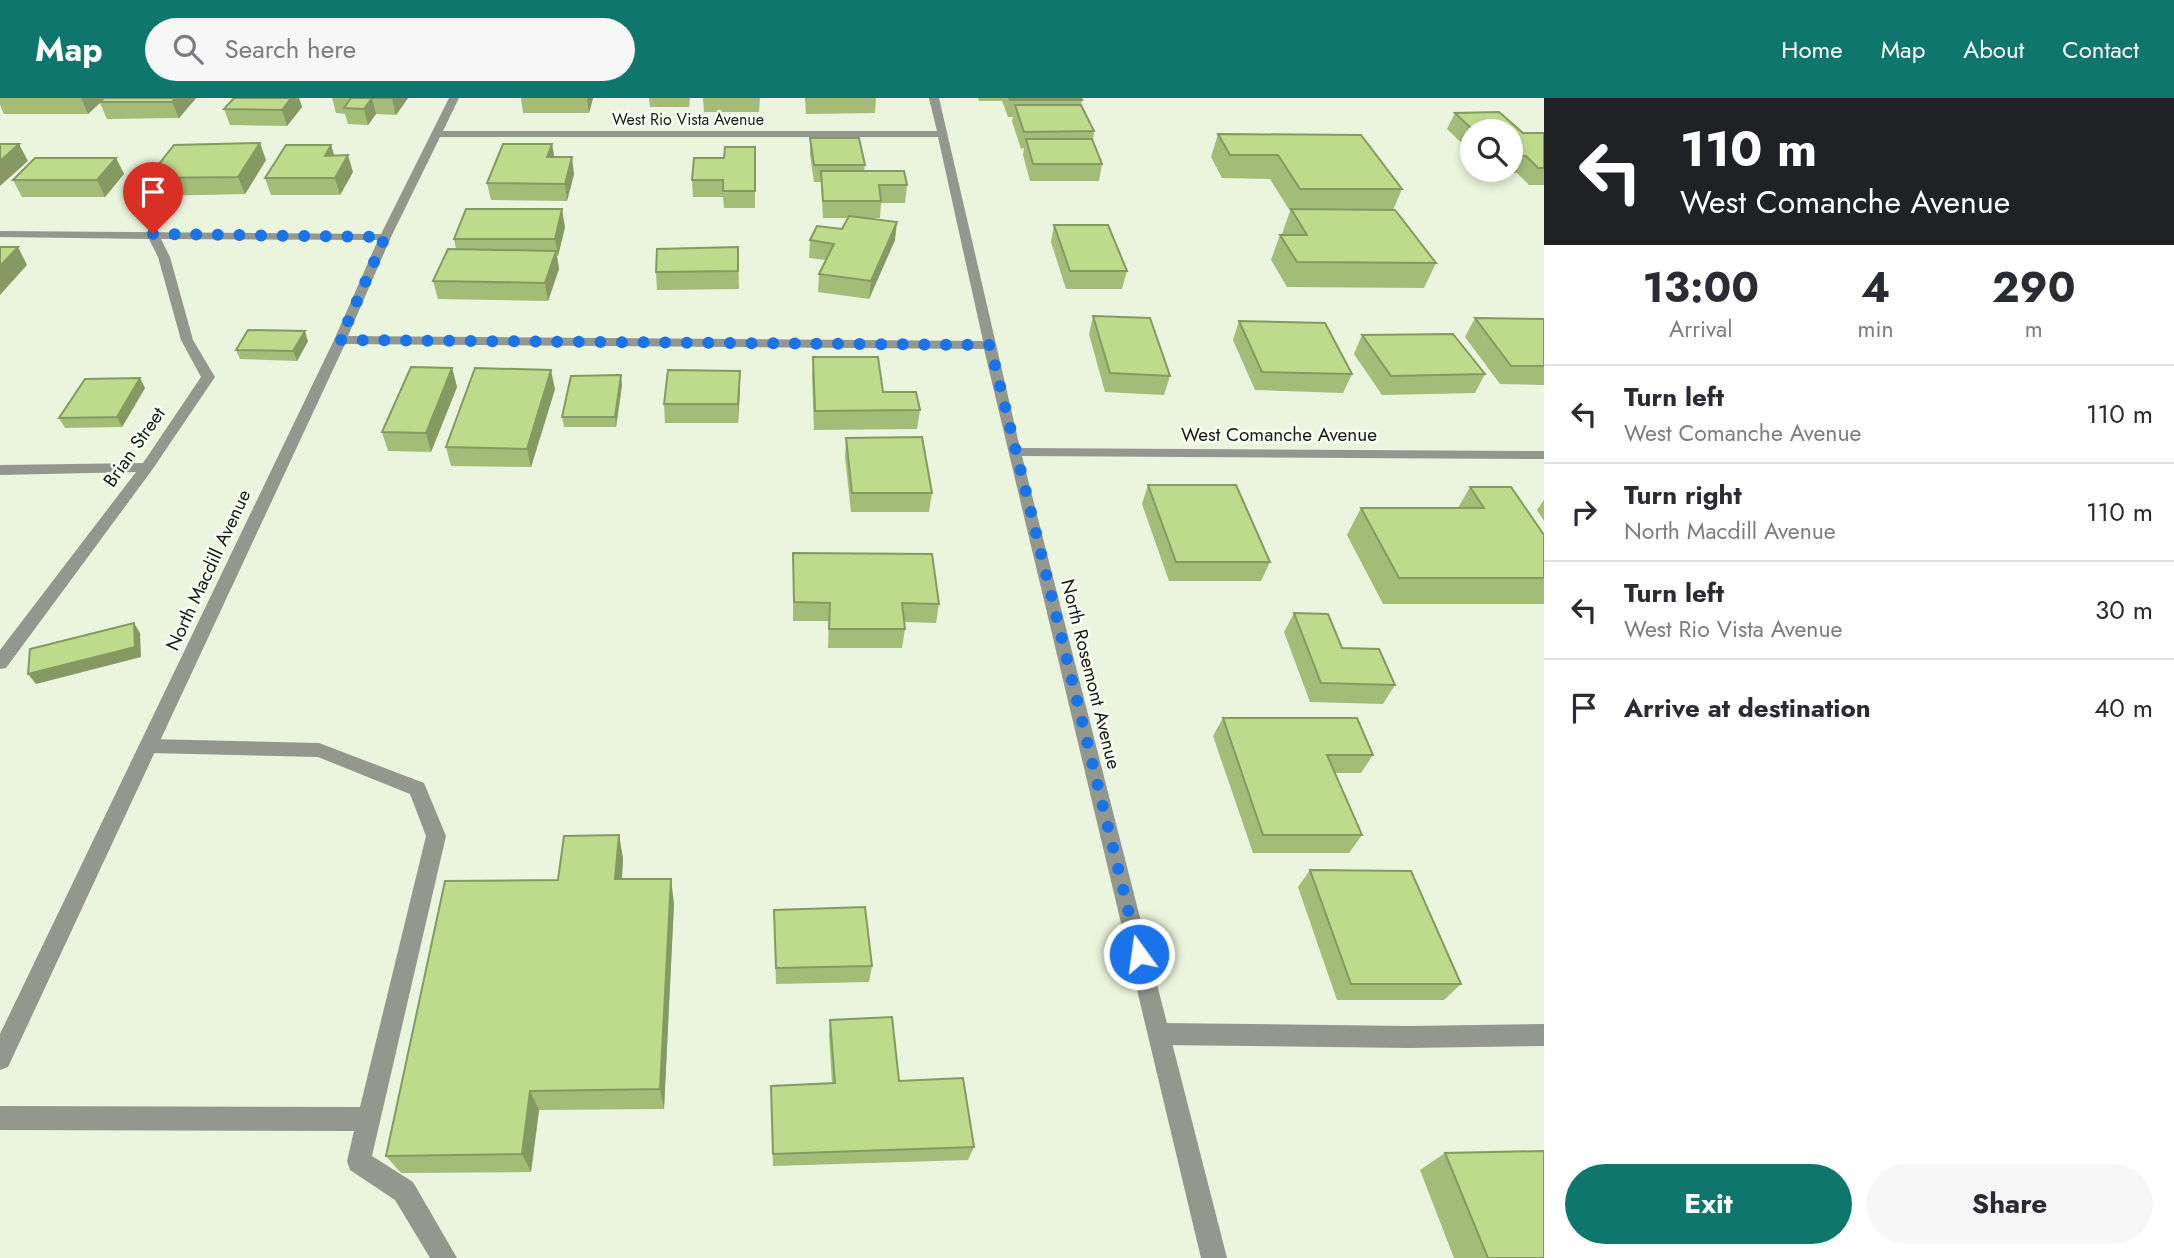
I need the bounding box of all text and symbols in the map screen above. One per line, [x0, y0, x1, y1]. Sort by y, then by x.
search box [145, 18, 635, 81]
text: Map [35, 26, 103, 73]
icon: search [169, 30, 207, 68]
text: Search here [225, 30, 356, 68]
text: Home [1781, 32, 1843, 67]
text: Map [1881, 32, 1925, 67]
text: About [1963, 32, 2024, 67]
text: Contact [2062, 32, 2139, 67]
street label: West Rio Vista Avenue [612, 108, 764, 131]
text: 110 m [1680, 114, 1817, 184]
map controls [1460, 119, 1523, 182]
button: search [1460, 119, 1523, 182]
icon: left [1565, 126, 1656, 217]
pin [123, 162, 183, 234]
icon: arrive [134, 173, 172, 211]
text: West Comanche Avenue [1680, 179, 2010, 225]
text: 13:00 [1642, 257, 1759, 318]
text: 4 [1861, 257, 1890, 318]
text: 290 [1992, 257, 2076, 318]
text: Arrival [1669, 312, 1732, 346]
text: min [1858, 312, 1894, 346]
text: m [2025, 312, 2043, 346]
text: Turn left [1624, 378, 1724, 416]
icon: left [1565, 395, 1603, 433]
text: 110 m [2086, 395, 2153, 433]
street label: Brian Street [96, 401, 172, 493]
text: West Comanche Avenue [1624, 416, 1861, 450]
street label: West Comanche Avenue [1181, 421, 1377, 448]
text: Turn right [1624, 476, 1742, 514]
street label: North Macdill Avenue [159, 485, 257, 655]
icon: right [1565, 493, 1603, 531]
text: 110 m [2086, 493, 2153, 531]
text: North Macdill Avenue [1624, 514, 1836, 548]
text: Turn left [1624, 574, 1724, 612]
street label: North Rosemont Avenue [1054, 576, 1128, 772]
icon: left [1565, 591, 1603, 629]
text: 30 m [2095, 591, 2153, 629]
text: West Rio Vista Avenue [1624, 612, 1842, 646]
icon: arrive [1565, 689, 1603, 727]
text: Arrive at destination [1624, 689, 1871, 727]
text: 40 m [2094, 689, 2153, 727]
position arrow [1102, 917, 1176, 991]
button: Exit [1565, 1164, 1852, 1244]
button: Share [1866, 1164, 2153, 1244]

